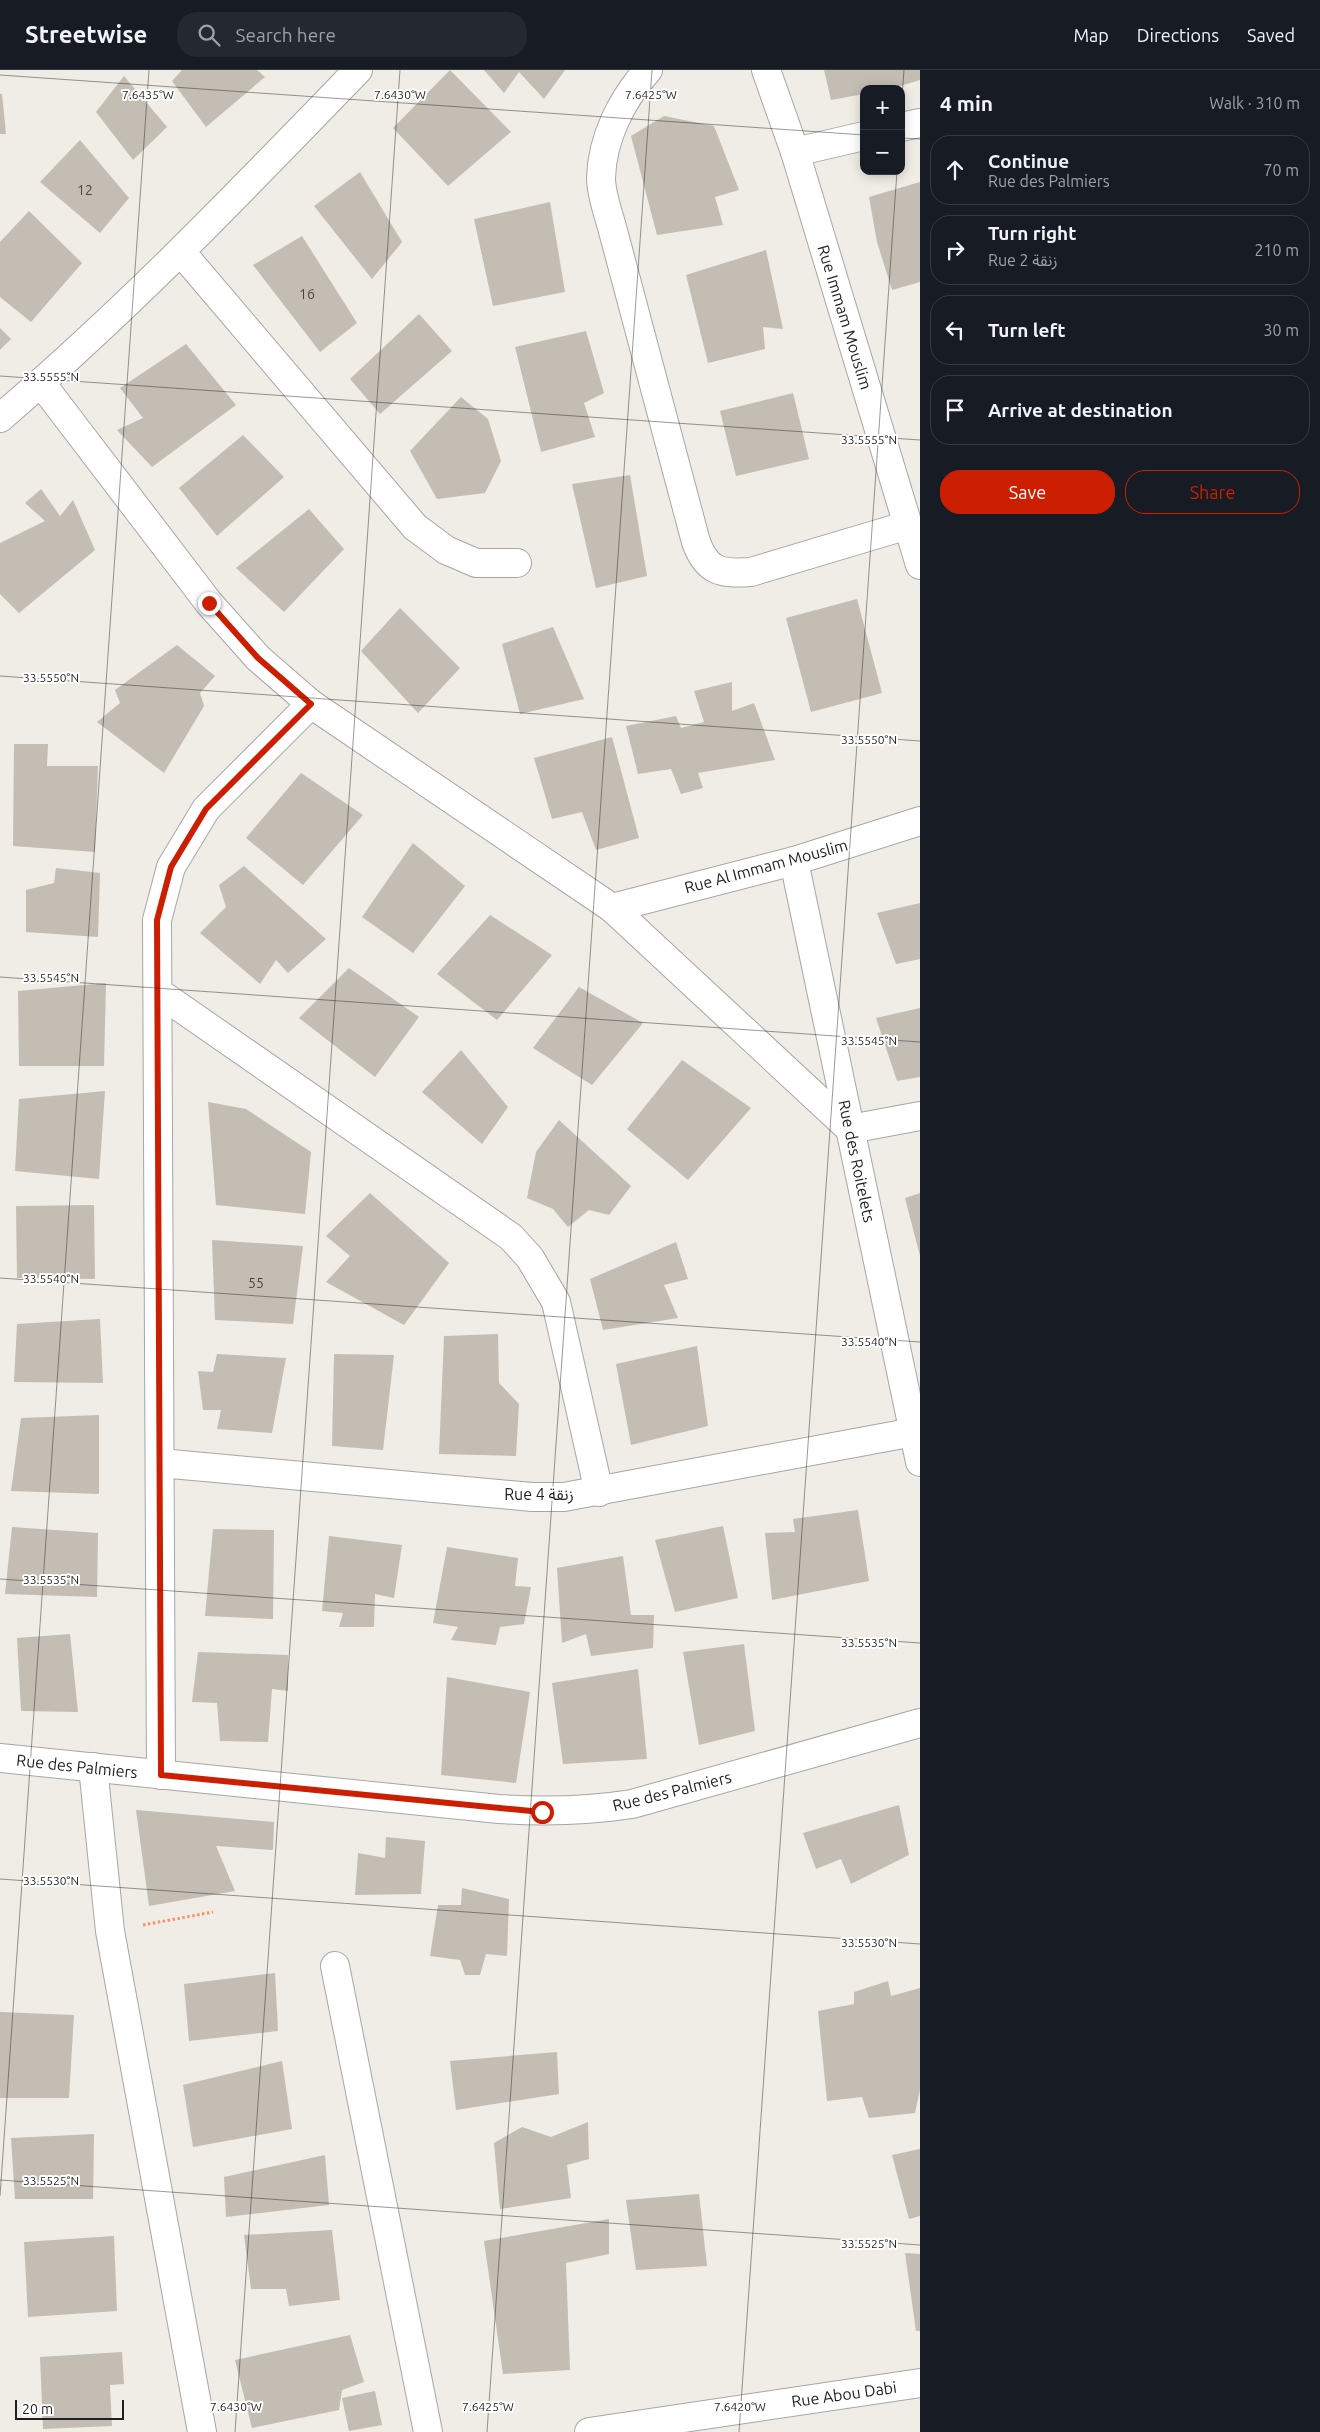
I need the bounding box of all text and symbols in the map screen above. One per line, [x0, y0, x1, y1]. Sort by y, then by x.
search box [177, 12, 527, 57]
text: Streetwise [25, 21, 147, 48]
icon: search [195, 21, 223, 49]
text: Search here [235, 24, 336, 46]
text: Map [1073, 25, 1109, 45]
text: Directions [1137, 25, 1219, 45]
text: Saved [1247, 25, 1295, 45]
map controls [860, 85, 905, 175]
button: + [860, 85, 905, 130]
text: 7.6435°W [122, 88, 174, 101]
text: 7.6430°W [374, 88, 426, 101]
text: 7.6425°W [625, 88, 677, 101]
text: 4 min [940, 91, 993, 115]
text: Walk · 310 m [1209, 94, 1300, 112]
button: − [860, 130, 905, 175]
text: Continue [988, 150, 1069, 172]
icon: ahead [941, 156, 969, 184]
text: 70 m [1263, 161, 1299, 179]
text: Rue des Palmiers [988, 172, 1110, 190]
house number: 12 [77, 182, 93, 198]
text: Turn right [988, 222, 1076, 244]
icon: right [941, 236, 969, 264]
text: 210 m [1254, 241, 1299, 259]
street label: Rue Immam Mouslim [814, 243, 876, 391]
text: Rue 2 زنقة [988, 251, 1058, 269]
house number: 16 [299, 286, 315, 302]
icon: left [941, 316, 969, 344]
text: Turn left [988, 319, 1066, 341]
text: 30 m [1263, 321, 1299, 339]
text: 33.5555°N [23, 370, 79, 383]
icon: arrive [941, 396, 969, 424]
text: Arrive at destination [988, 399, 1173, 421]
text: 33.5555°N [841, 433, 897, 446]
button: Save [940, 470, 1115, 514]
button: Share [1125, 470, 1300, 514]
route end [198, 592, 221, 615]
text: 33.5550°N [23, 671, 79, 684]
text: 33.5550°N [841, 733, 897, 746]
street label: Rue Al Immam Mouslim [682, 836, 850, 896]
text: 33.5545°N [23, 971, 79, 984]
text: 33.5545°N [841, 1034, 897, 1047]
street label: Rue des Roitelets [835, 1098, 879, 1224]
text: 33.5540°N [23, 1272, 79, 1285]
house number: 55 [248, 1275, 264, 1291]
text: 33.5540°N [841, 1335, 897, 1348]
street label: Rue 4 زنقة [504, 1485, 574, 1504]
text: 33.5535°N [23, 1573, 79, 1586]
text: 33.5535°N [841, 1636, 897, 1649]
street label: Rue des Palmiers [16, 1751, 139, 1781]
street label: Rue des Palmiers [611, 1768, 733, 1814]
route start [531, 1801, 554, 1824]
text: 33.5530°N [23, 1874, 79, 1887]
text: 33.5530°N [841, 1936, 897, 1949]
text: 33.5525°N [23, 2174, 79, 2187]
text: 33.5525°N [841, 2237, 897, 2250]
street label: Rue Abou Dabi [790, 2378, 898, 2410]
scale bar [15, 2397, 124, 2420]
text: 7.6430°W [210, 2400, 262, 2413]
text: 7.6425°W [462, 2400, 514, 2413]
text: 7.6420°W [714, 2400, 766, 2413]
text: 20 m [22, 2401, 53, 2417]

